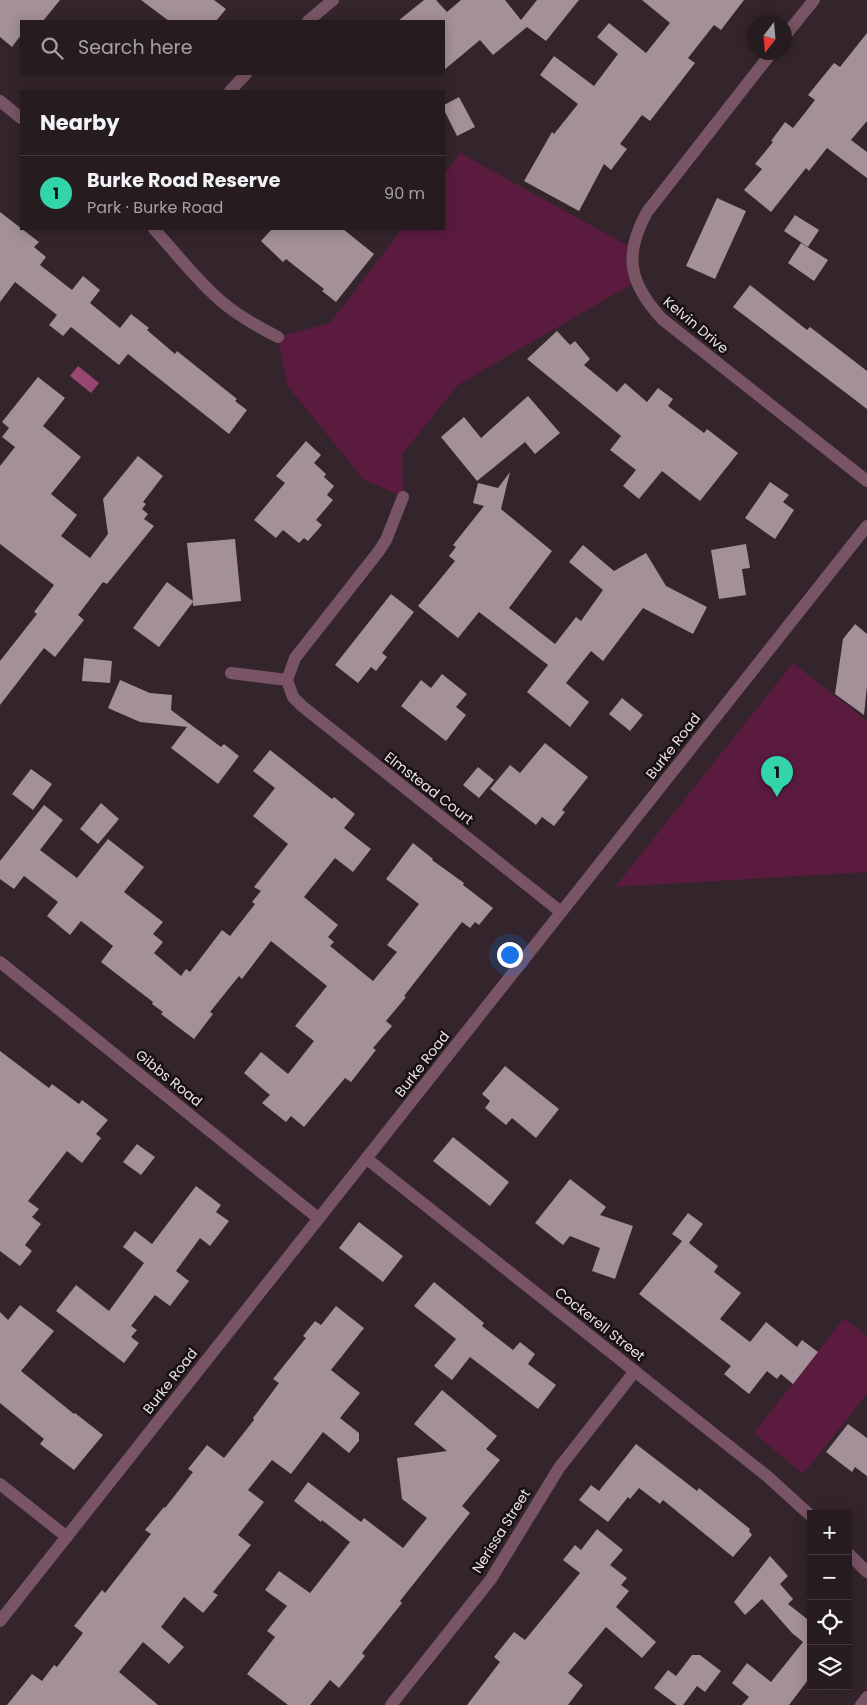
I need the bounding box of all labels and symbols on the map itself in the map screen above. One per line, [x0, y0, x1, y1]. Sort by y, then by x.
north arrow [747, 15, 792, 60]
street label: Kelvin Drive [659, 292, 733, 358]
street label: Burke Road [641, 709, 705, 783]
street label: Elmstead Court [380, 747, 478, 829]
pin: 1 [761, 756, 793, 797]
your location [497, 942, 523, 968]
street label: Burke Road [390, 1027, 454, 1101]
street label: Gibbs Road [131, 1045, 207, 1111]
street label: Cockerell Street [551, 1282, 649, 1366]
street label: Burke Road [138, 1344, 202, 1418]
street label: Nerissa Street [467, 1485, 535, 1577]

